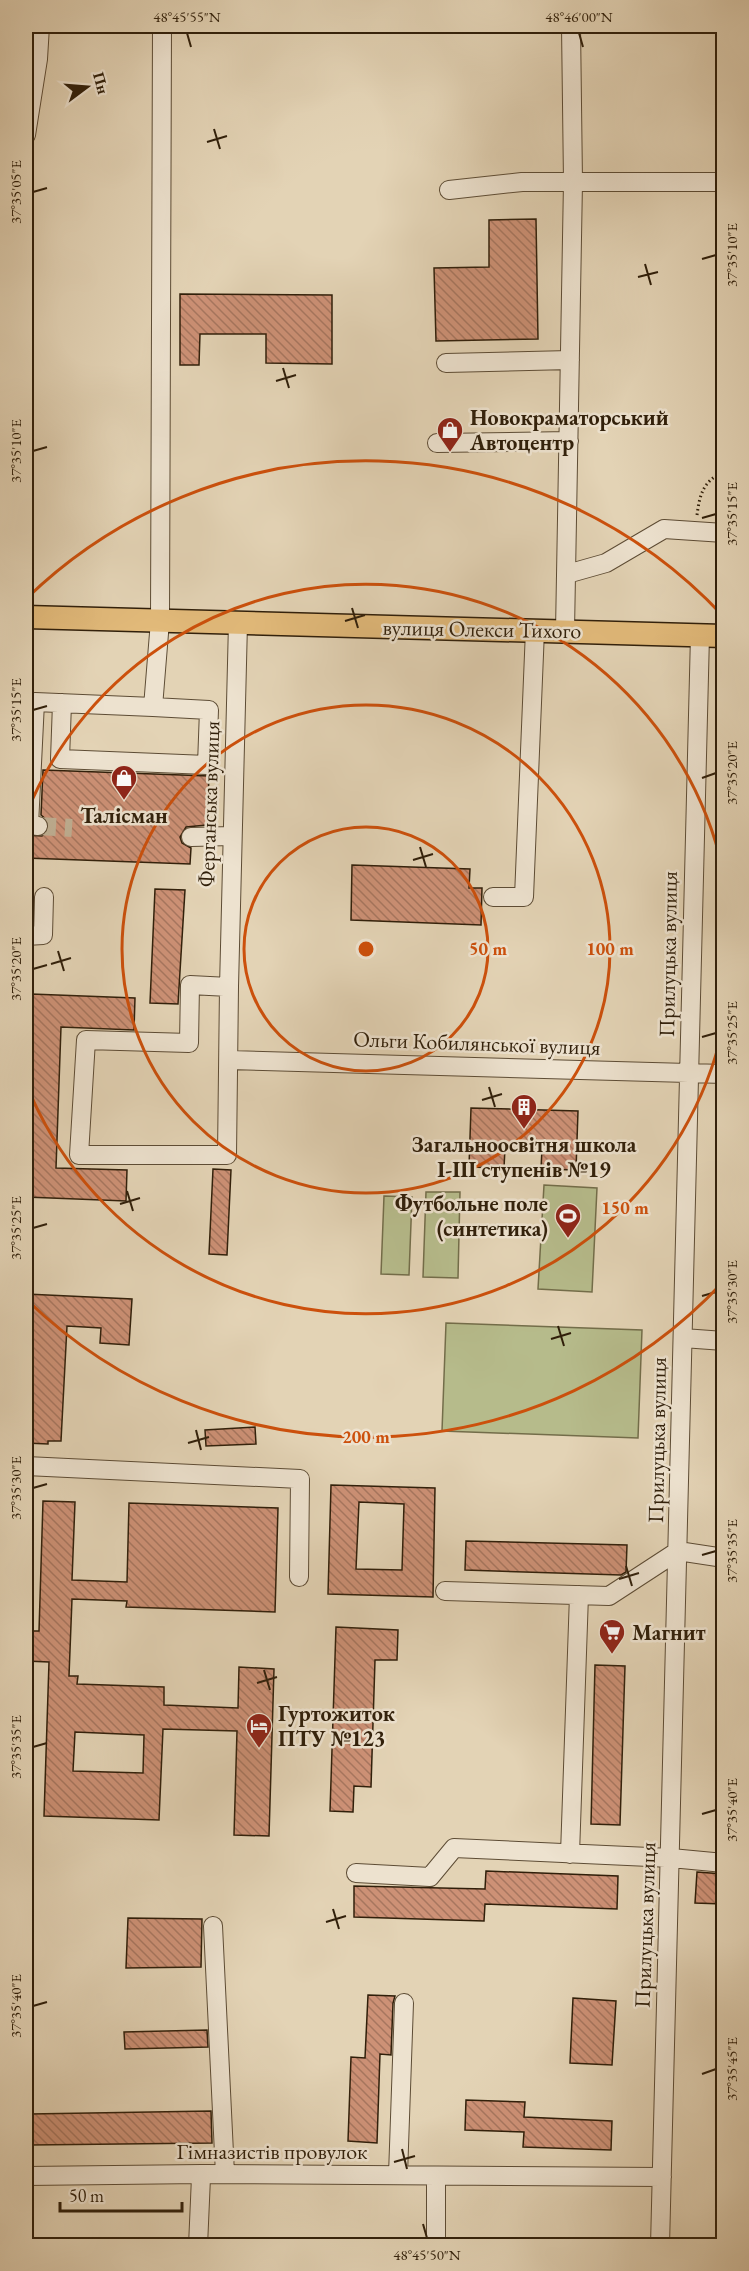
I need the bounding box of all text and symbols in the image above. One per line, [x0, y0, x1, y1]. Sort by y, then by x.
text: 48°45'55"N [153, 7, 221, 26]
text: 48°46'00"N [545, 7, 613, 26]
north arrow [57, 57, 117, 117]
text: Пн [88, 70, 114, 96]
text: 37°35'05"E [6, 159, 25, 224]
text: 37°35'10"E [722, 222, 741, 287]
place label: Новокраматорський Автоцентр [469, 403, 669, 457]
shop icon: Новокраматорський Автоцентр [435, 415, 465, 453]
text: 37°35'10"E [6, 418, 25, 483]
text: 37°35'15"E [722, 481, 741, 546]
street label: вулиця Олекси Тихого [382, 613, 582, 645]
text: 37°35'15"E [6, 677, 25, 742]
street label: Ферганська вулиця [192, 720, 226, 888]
text: 37°35'20"E [722, 740, 741, 805]
shop icon: Талісман [109, 763, 139, 801]
place label: Талісман [80, 801, 168, 830]
street label: Прилуцька вулиця [652, 871, 684, 1037]
text: 37°35'20"E [6, 936, 25, 1001]
text: 50 m [469, 937, 507, 960]
text: 100 m [586, 937, 634, 960]
centre of rings [356, 939, 376, 959]
text: 37°35'25"E [722, 1000, 741, 1065]
street label: Ольги Кобилянської вулиця [353, 1024, 601, 1062]
building icon: Загальноосвітня школа І-ІІІ ступенів №19 [509, 1092, 539, 1130]
place label: Загальноосвітня школа І-ІІІ ступенів №19 [412, 1130, 637, 1184]
place label: Футбольне поле (синтетика) [395, 1189, 548, 1243]
text: 37°35'25"E [6, 1195, 25, 1260]
text: 150 m [601, 1196, 649, 1219]
sports icon: Футбольне поле (синтетика) [553, 1201, 583, 1239]
text: 37°35'30"E [722, 1259, 741, 1324]
street label: Прилуцька вулиця [641, 1357, 673, 1523]
text: 200 m [342, 1425, 390, 1448]
text: 37°35'30"E [6, 1455, 25, 1520]
text: 37°35'35"E [722, 1518, 741, 1583]
supermarket icon: Магнит [597, 1617, 627, 1655]
place label: Магнит [632, 1618, 706, 1647]
place label: Гуртожиток ПТУ №123 [278, 1699, 396, 1753]
hotel icon: Гуртожиток ПТУ №123 [244, 1711, 274, 1749]
text: 37°35'35"E [6, 1714, 25, 1779]
text: 37°35'40"E [722, 1777, 741, 1842]
street label: Прилуцька вулиця [628, 1841, 662, 2009]
text: 37°35'40"E [6, 1973, 25, 2038]
text: 37°35'45"E [722, 2036, 741, 2101]
street label: Гімназистів провулок [176, 2137, 368, 2166]
scale bar [60, 2175, 182, 2213]
text: 50 m [69, 2184, 104, 2207]
text: 48°45'50"N [393, 2245, 461, 2264]

